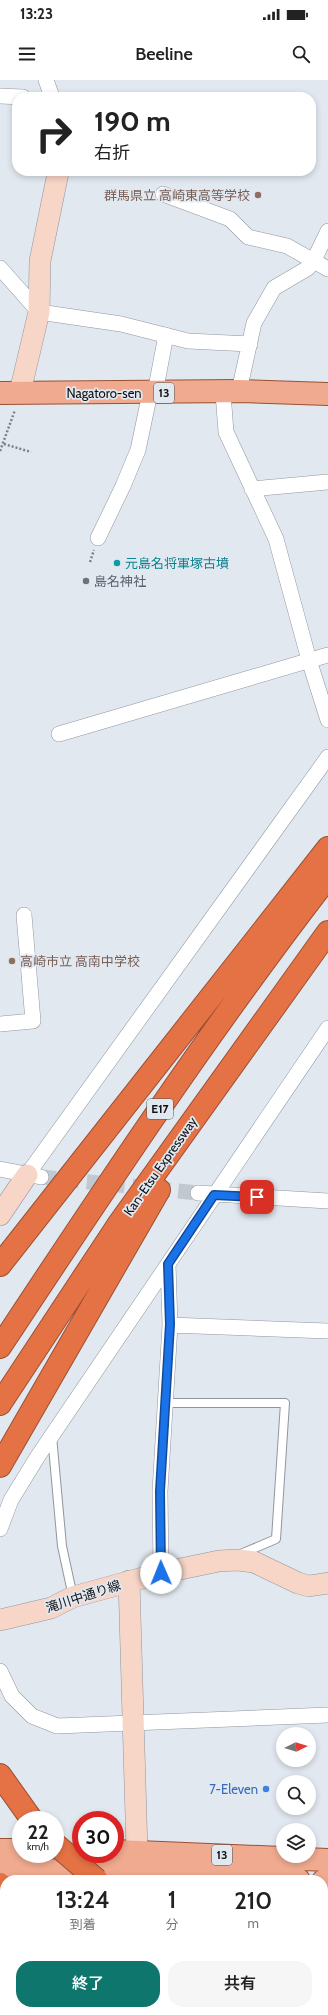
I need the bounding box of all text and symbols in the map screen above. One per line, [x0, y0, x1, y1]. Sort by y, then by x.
text: 13:23 [20, 5, 53, 23]
icon: menu [16, 43, 38, 65]
text: Beeline [135, 43, 193, 65]
icon: search [290, 43, 312, 65]
text: 190 m [94, 104, 170, 138]
icon: right [28, 108, 80, 160]
text: 右折 [94, 142, 130, 164]
place label: 群馬県立 高崎東高等学校 [104, 187, 250, 203]
marker: 群馬県立 高崎東高等学校 [253, 190, 263, 200]
road number: 13 [154, 383, 174, 403]
street label: Nagatoro-sen [66, 385, 142, 401]
place label: 元島名将軍塚古墳 [125, 555, 229, 571]
marker: 元島名将軍塚古墳 [112, 558, 122, 568]
place label: 島名神社 [94, 573, 146, 589]
marker: 島名神社 [81, 576, 91, 586]
place label: 高崎市立 高南中学校 [20, 953, 140, 969]
marker: 高崎市立 高南中学校 [7, 956, 17, 966]
road number: E17 [147, 1099, 173, 1119]
street label: Kan-Etsu Expressway [120, 1113, 200, 1218]
pin [240, 1180, 274, 1214]
icon: arrive [246, 1186, 268, 1208]
position arrow [140, 1552, 182, 1594]
street label: 滝川中通り線 [43, 1576, 123, 1616]
north arrow [276, 1727, 316, 1767]
map controls [276, 1727, 316, 1863]
button: search [276, 1775, 316, 1815]
place label: 7-Eleven [209, 1781, 258, 1797]
marker: 7-Eleven [261, 1784, 271, 1794]
speed limit sign: 30 [72, 1811, 124, 1863]
text: 22 [27, 1820, 49, 1844]
button: layers [276, 1823, 316, 1863]
text: km/h [27, 1840, 49, 1853]
road number: 13 [212, 1845, 232, 1865]
text: 13:24 [56, 1885, 110, 1914]
text: 1 [168, 1885, 176, 1914]
text: 210 [234, 1886, 272, 1915]
text: m [247, 1915, 259, 1931]
text: 到着 [70, 1916, 96, 1932]
text: 分 [165, 1916, 178, 1932]
button: 終了 [16, 1961, 160, 2007]
button: 共有 [168, 1961, 312, 2007]

